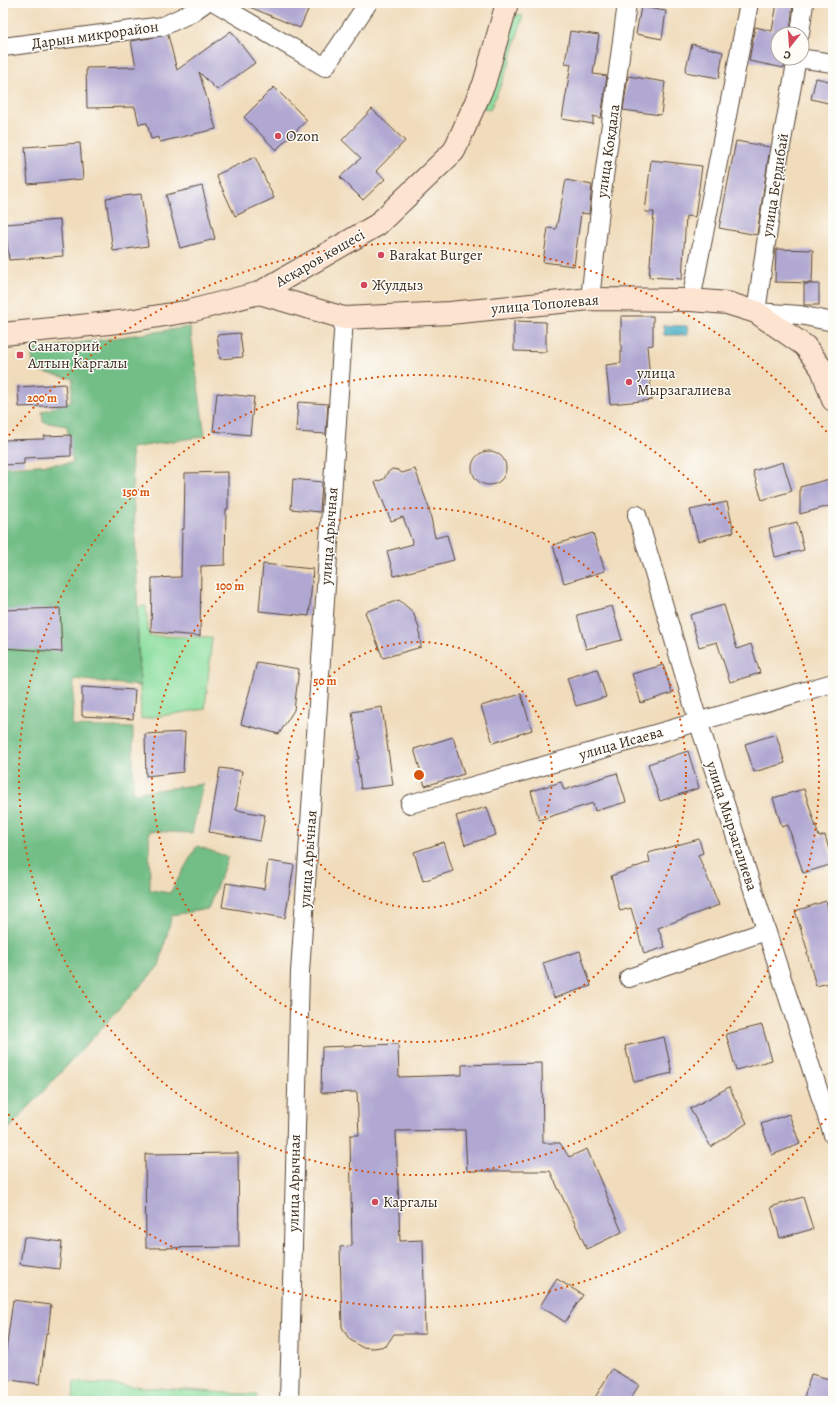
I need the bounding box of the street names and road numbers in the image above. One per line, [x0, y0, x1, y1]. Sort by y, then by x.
street label: Дарын микрорайон [30, 16, 160, 54]
street label: улица Кокдала [591, 103, 624, 200]
street label: улица Бердибай [757, 132, 793, 239]
street label: Асқаров көшесі [271, 224, 368, 292]
street label: улица Тополевая [489, 289, 600, 319]
street label: улица Арычная [316, 487, 342, 586]
street label: улица Исаева [576, 721, 665, 765]
street label: улица Мырзагалиева [701, 758, 762, 894]
street label: улица Арычная [295, 810, 321, 909]
street label: улица Арычная [283, 1134, 305, 1233]

